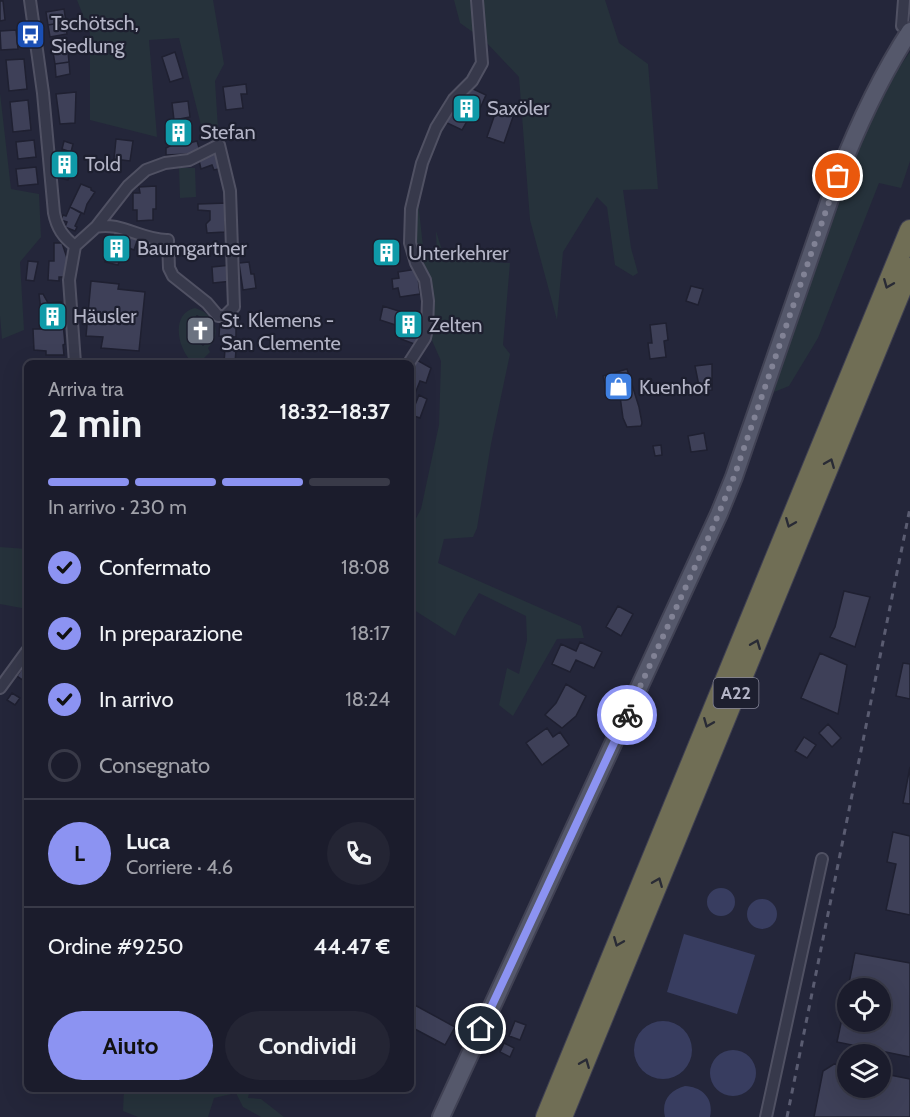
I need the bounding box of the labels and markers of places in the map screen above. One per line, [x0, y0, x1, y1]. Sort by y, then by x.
place label: Tschötsch, Siedlung [51, 11, 139, 58]
bus stop icon: Tschötsch, Siedlung [14, 18, 46, 50]
building icon: Saxöler [450, 92, 482, 124]
place label: Saxöler [487, 96, 550, 120]
building icon: Stefan [163, 116, 195, 148]
place label: Stefan [200, 120, 256, 144]
building icon: Told [48, 148, 80, 180]
pin [812, 150, 863, 201]
place label: Told [85, 152, 121, 176]
building icon: Baumgartner [100, 232, 132, 264]
place label: Baumgartner [137, 236, 248, 260]
building icon: Unterkehrer [371, 237, 403, 269]
place label: Unterkehrer [408, 241, 509, 265]
building icon: Häusler [36, 300, 68, 332]
place label: Häusler [73, 304, 137, 328]
place label: St. Klemens - San Clemente [221, 308, 341, 355]
building icon: Zelten [392, 309, 424, 341]
place label: Zelten [429, 313, 482, 337]
church icon: St. Klemens - San Clemente [184, 315, 216, 347]
shop icon: Kuenhof [602, 371, 634, 403]
place label: Kuenhof [639, 375, 710, 399]
pin [455, 1003, 506, 1054]

